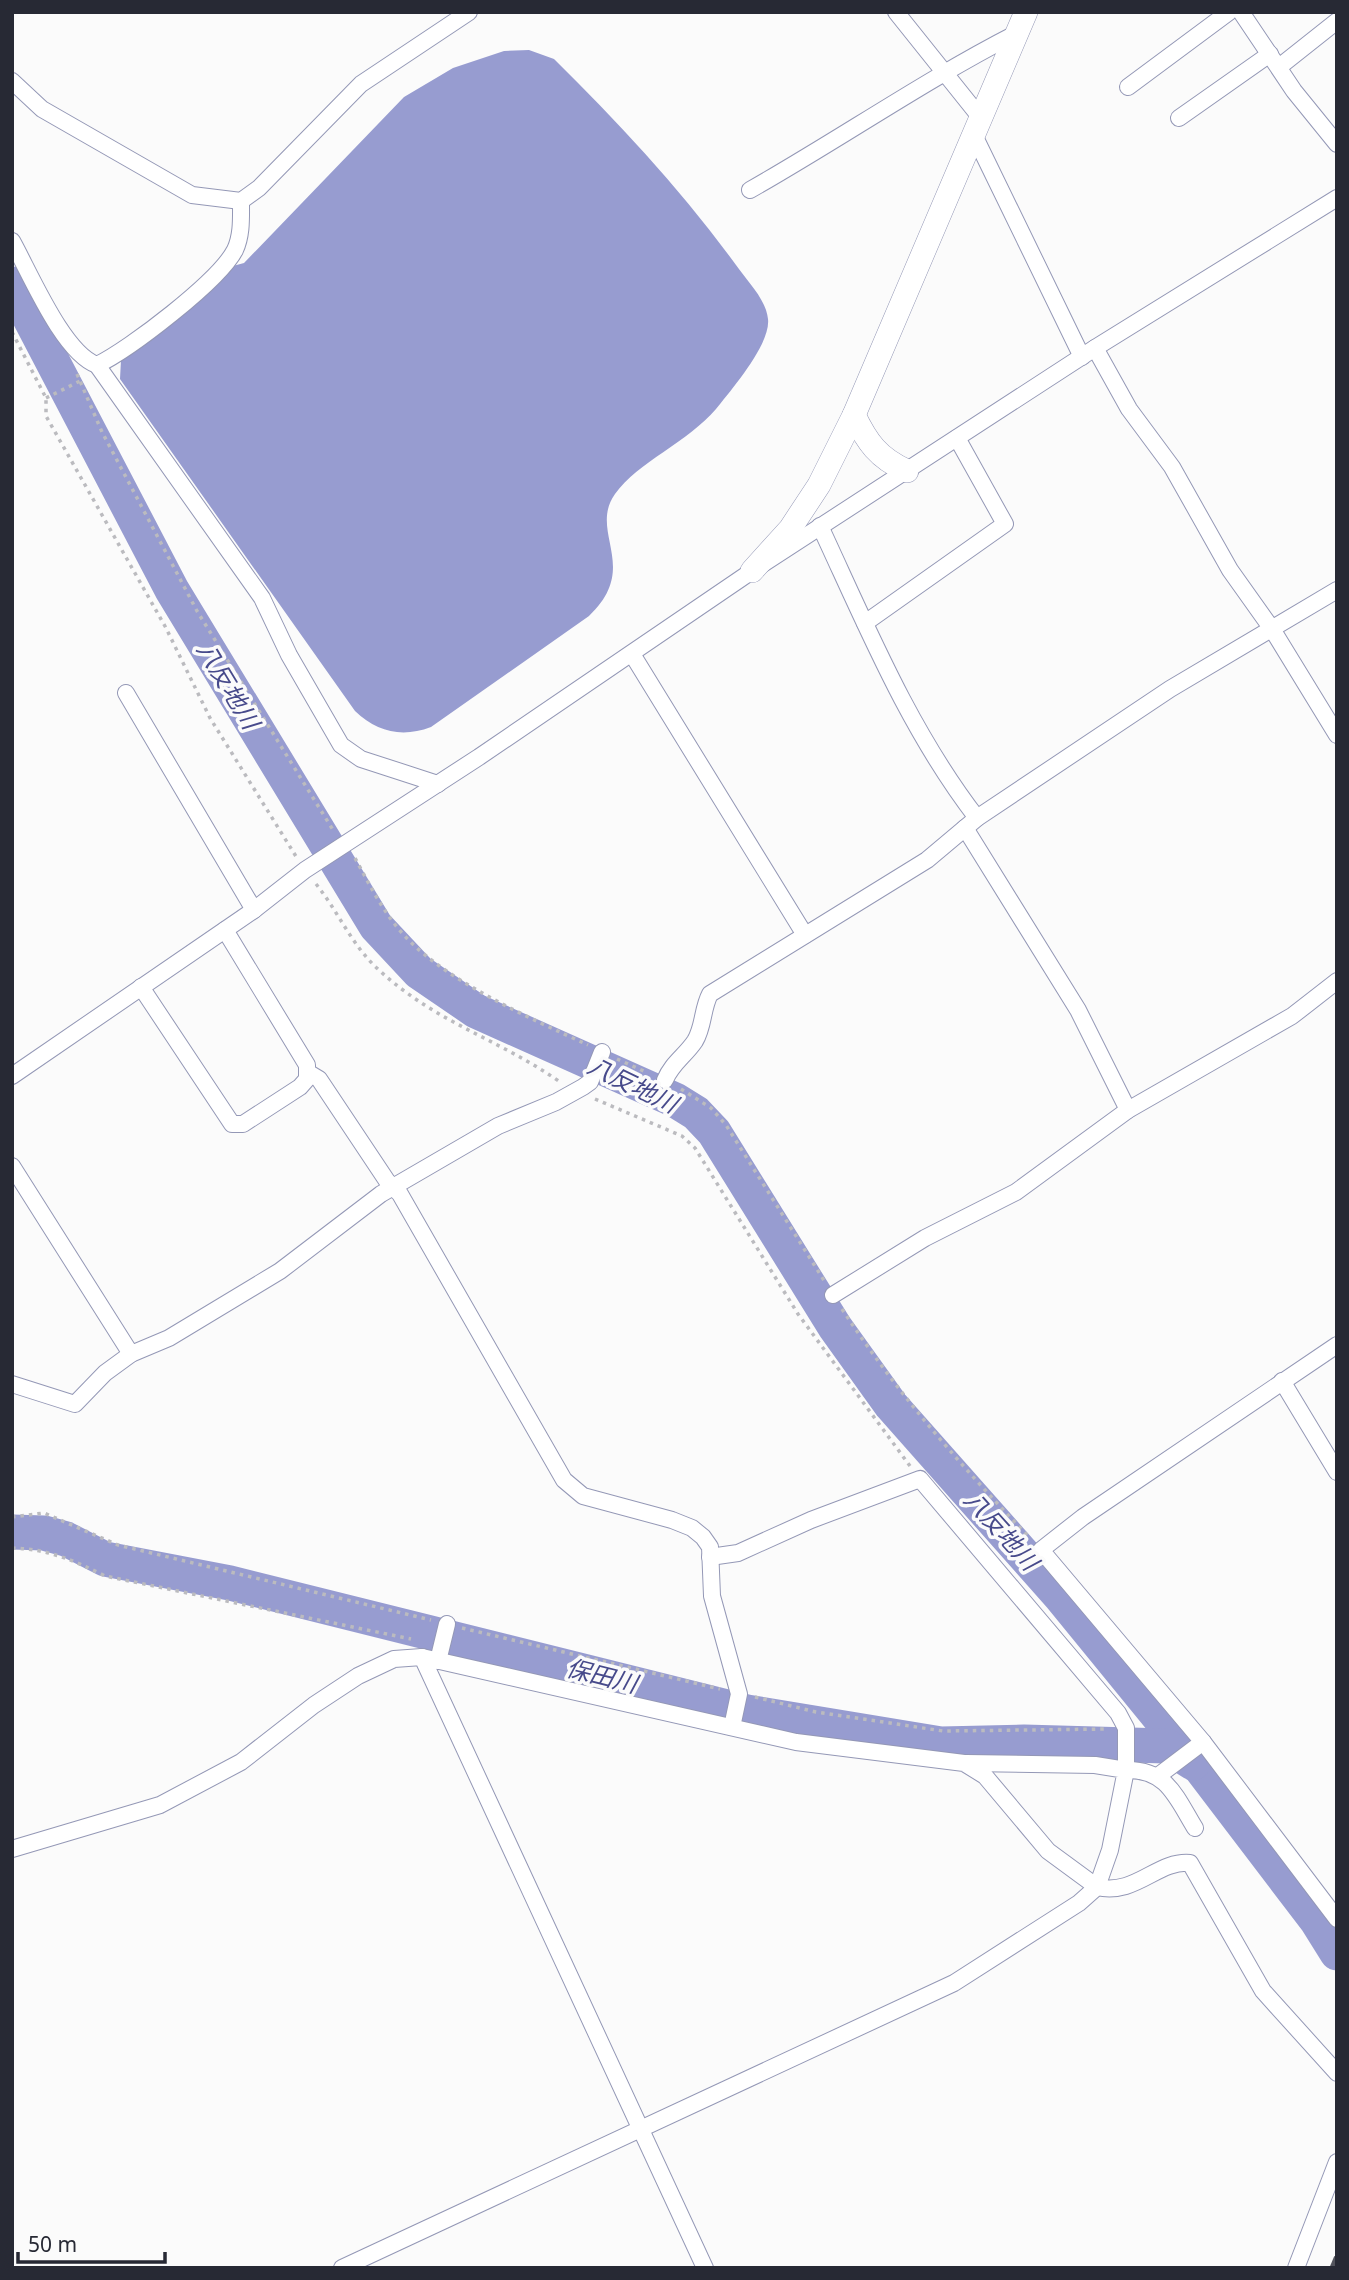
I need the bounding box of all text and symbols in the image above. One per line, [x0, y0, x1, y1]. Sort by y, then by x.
water label: 八反地川 [190, 635, 269, 737]
water label: 八反地川 [583, 1048, 686, 1121]
water label: 八反地川 [958, 1483, 1048, 1579]
water label: 保田川 [563, 1650, 644, 1700]
scale bar [18, 2220, 164, 2264]
text: 50 m [28, 2230, 77, 2258]

